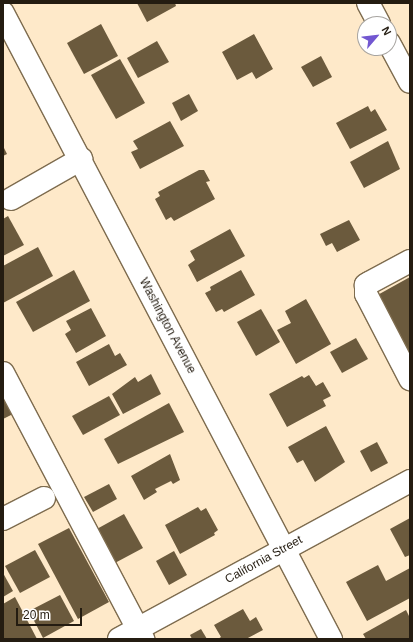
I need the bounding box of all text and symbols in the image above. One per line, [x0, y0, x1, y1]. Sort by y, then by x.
north arrow [357, 16, 397, 56]
text: N [380, 25, 394, 37]
street label: Washington Avenue [136, 275, 198, 377]
street label: California Street [223, 533, 305, 587]
scale bar [18, 600, 84, 626]
text: 20 m [23, 608, 50, 622]

